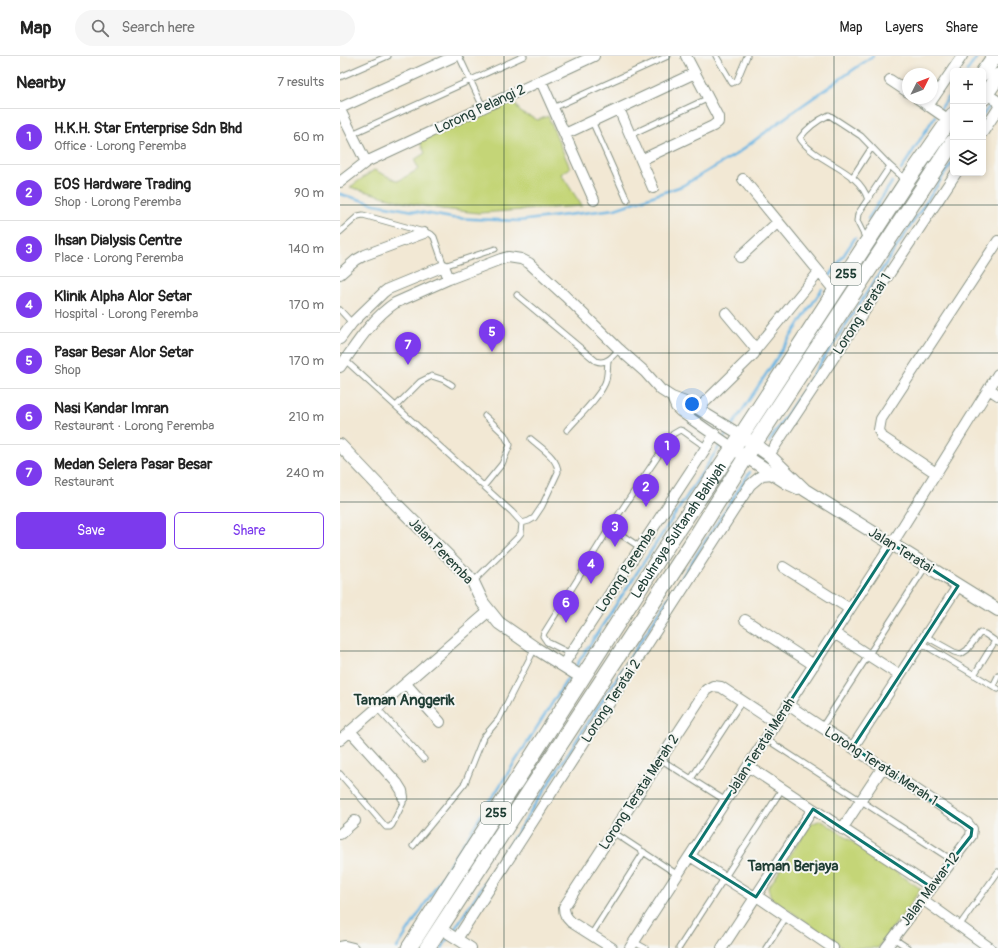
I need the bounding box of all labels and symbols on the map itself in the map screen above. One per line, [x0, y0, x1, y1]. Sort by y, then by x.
north arrow [902, 68, 938, 104]
street label: Lorong Pelangi 2 [432, 81, 528, 137]
road number: 255 [831, 263, 861, 285]
street label: Lorong Teratai 1 [829, 270, 895, 358]
pin: 5 [479, 319, 505, 352]
pin: 7 [395, 332, 421, 365]
your location [682, 394, 702, 414]
pin: 1 [654, 433, 680, 466]
street label: Lebuhraya Sultanah Bahiyah [627, 459, 729, 601]
pin: 2 [633, 474, 659, 507]
street label: Jalan Peremba [405, 514, 477, 588]
pin: 3 [602, 514, 628, 547]
street label: Jalan Teratai [865, 523, 937, 577]
street label: Lorong Peremba [592, 525, 660, 615]
pin: 4 [578, 551, 604, 584]
pin: 6 [553, 590, 579, 623]
street label: Lorong Teratai 2 [578, 656, 644, 746]
district label: Taman Anggerik [353, 691, 455, 710]
street label: Jalan Teratai Merah [724, 695, 798, 797]
street label: Lorong Teratai Merah 1 [821, 723, 941, 809]
street label: Lorong Teratai Merah 2 [595, 731, 683, 853]
road number: 255 [481, 802, 511, 824]
street label: Jalan Mawar 12 [897, 849, 963, 929]
district label: Taman Berjaya [746, 857, 839, 876]

